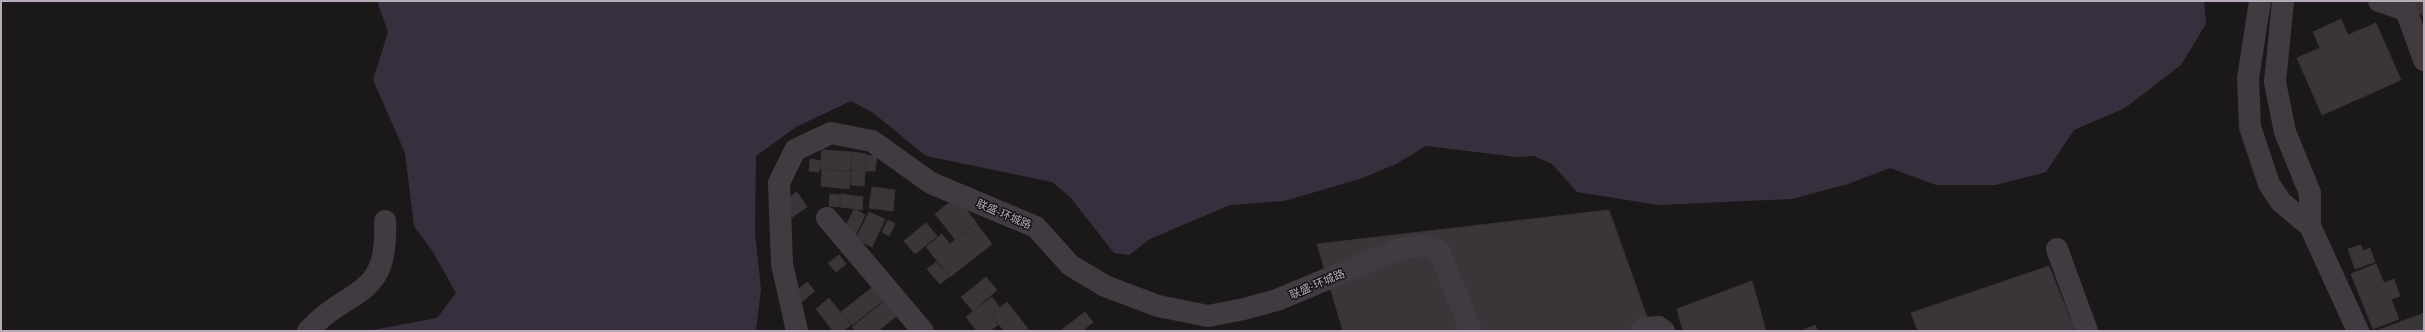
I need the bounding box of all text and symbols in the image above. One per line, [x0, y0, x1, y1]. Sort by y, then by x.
street label: 联盛-环城路 [975, 197, 1033, 231]
street label: 联盛-环城路 [1288, 267, 1346, 301]

